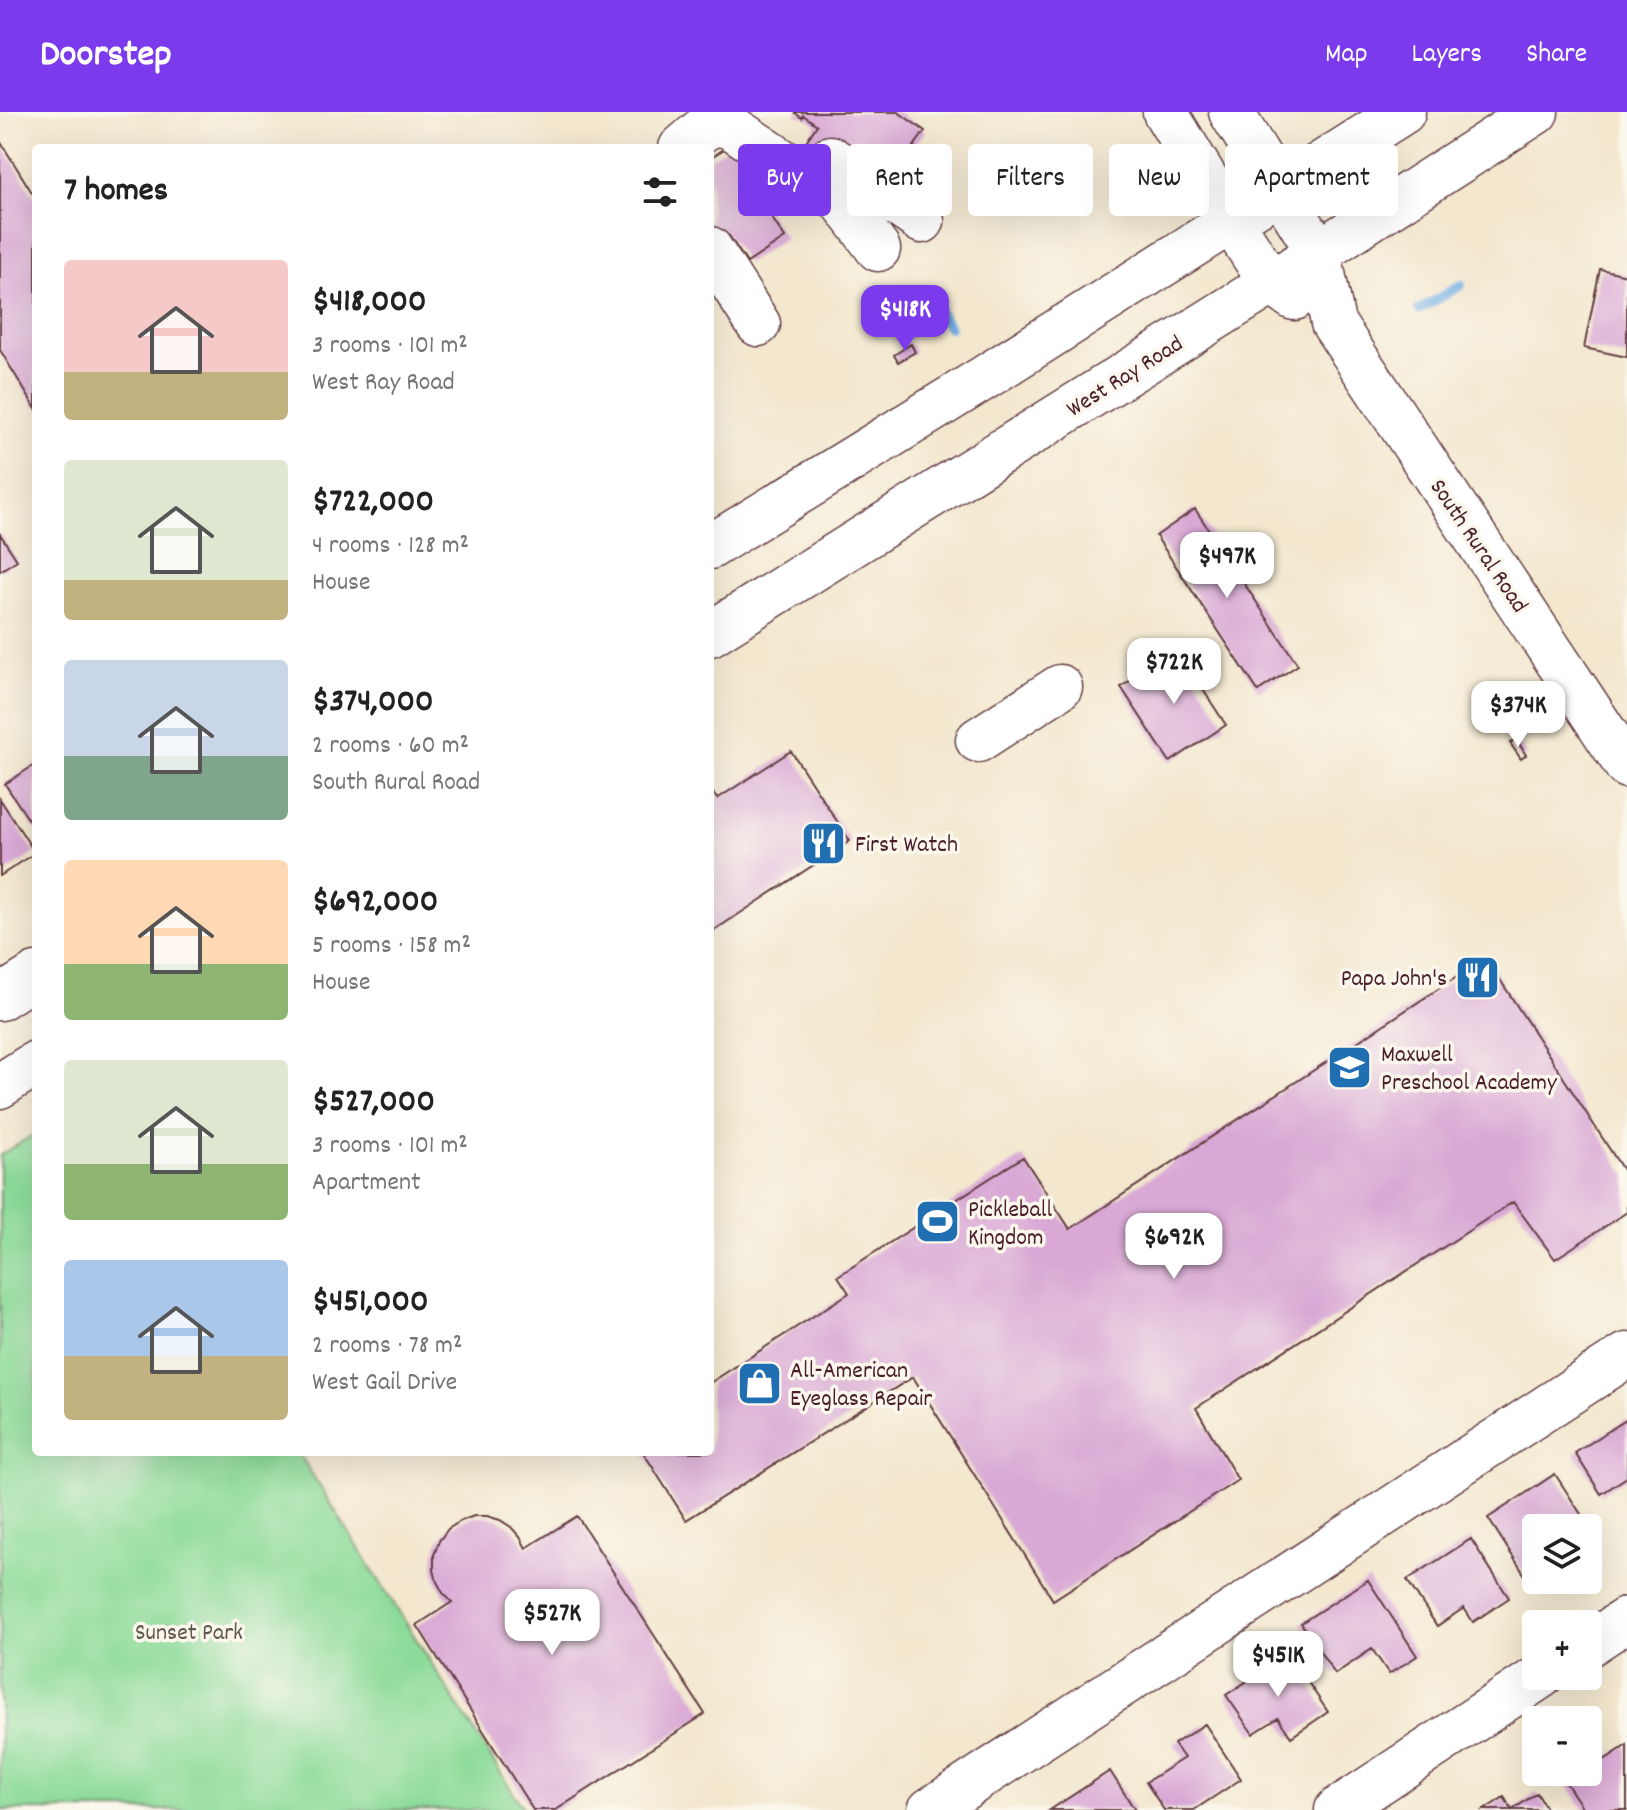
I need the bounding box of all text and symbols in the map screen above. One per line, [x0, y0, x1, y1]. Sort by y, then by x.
text: Doorstep [40, 29, 172, 84]
text: Map [1325, 36, 1368, 76]
text: Layers [1412, 36, 1482, 76]
text: Share [1526, 36, 1587, 76]
chip: Buy [738, 144, 831, 216]
chip: Rent [847, 144, 952, 216]
chip: Filters [968, 144, 1093, 216]
chip: New [1109, 144, 1209, 216]
chip: Apartment [1225, 144, 1398, 216]
text: 7 homes [64, 168, 168, 217]
icon: filters [638, 170, 682, 214]
text: $418,000 [312, 279, 426, 328]
pin: $418K [849, 285, 961, 353]
icon: home [128, 292, 224, 388]
text: $418K [879, 292, 931, 329]
text: 3 rooms · 101 m² [312, 328, 468, 365]
street label: West Ray Road [1061, 328, 1191, 427]
text: West Ray Road [312, 365, 455, 402]
street label: South Rural Road [1420, 473, 1535, 621]
text: $722,000 [312, 479, 434, 528]
icon: home [128, 492, 224, 588]
text: 4 rooms · 128 m² [312, 528, 469, 565]
pin: $497K [1171, 532, 1283, 600]
text: $497K [1198, 539, 1256, 576]
text: House [312, 565, 370, 602]
pin: $722K [1118, 638, 1230, 706]
text: $722K [1145, 645, 1203, 682]
text: $374,000 [312, 679, 434, 728]
pin: $374K [1462, 681, 1574, 749]
text: $374K [1489, 688, 1547, 725]
icon: home [128, 692, 224, 788]
text: 2 rooms · 60 m² [312, 728, 469, 765]
text: South Rural Road [312, 765, 480, 802]
restaurant icon: First Watch [800, 819, 848, 867]
place label: First Watch [855, 829, 958, 863]
text: $692,000 [312, 879, 438, 928]
icon: home [128, 892, 224, 988]
text: 5 rooms · 158 m² [312, 928, 471, 965]
restaurant icon: Papa John's [1454, 953, 1502, 1001]
place label: Papa John's [1341, 963, 1447, 997]
text: House [312, 965, 370, 1002]
place label: Maxwell Preschool Academy [1381, 1039, 1558, 1101]
school or university icon: Maxwell Preschool Academy [1326, 1043, 1374, 1091]
text: $527,000 [312, 1079, 435, 1128]
icon: home [128, 1092, 224, 1188]
text: 3 rooms · 101 m² [312, 1128, 468, 1165]
text: Apartment [312, 1165, 421, 1202]
place label: Pickleball Kingdom [968, 1194, 1052, 1256]
sports icon: Pickleball Kingdom [913, 1198, 961, 1246]
pin: $692K [1118, 1213, 1230, 1281]
text: $692K [1143, 1220, 1205, 1257]
text: $451,000 [312, 1279, 429, 1328]
icon: home [128, 1292, 224, 1388]
text: 2 rooms · 78 m² [312, 1328, 462, 1365]
place label: All-American Eyeglass Repair [790, 1355, 932, 1417]
shop icon: All-American Eyeglass Repair [735, 1359, 783, 1407]
text: West Gail Drive [312, 1365, 457, 1402]
map controls [1522, 1514, 1602, 1786]
button: layers [1522, 1514, 1602, 1594]
pin: $527K [496, 1589, 608, 1657]
text: $527K [523, 1596, 581, 1633]
button: + [1522, 1610, 1602, 1690]
park label: Sunset Park [135, 1617, 243, 1651]
pin: $451K [1222, 1631, 1334, 1699]
text: $451K [1251, 1638, 1305, 1675]
button: − [1522, 1706, 1602, 1786]

